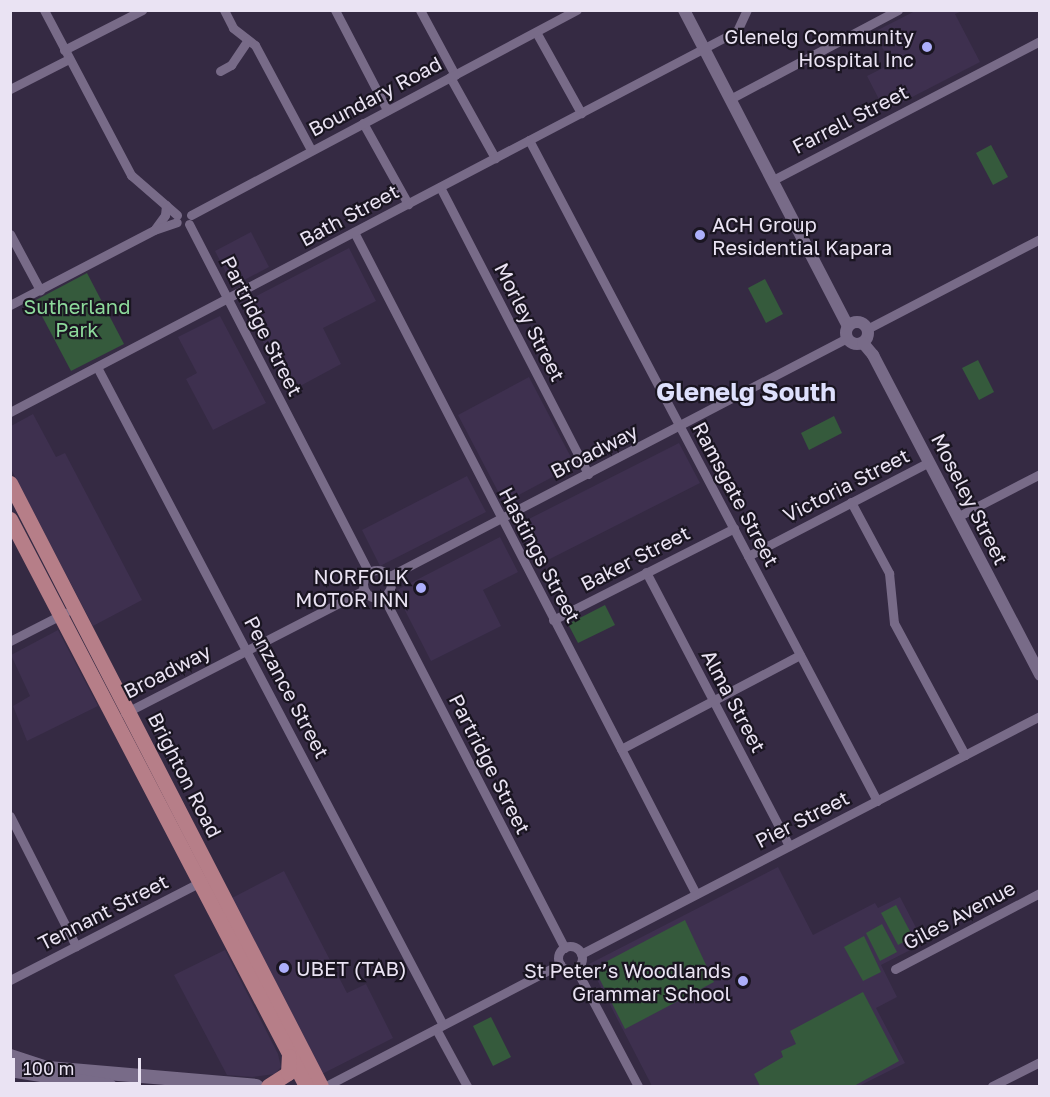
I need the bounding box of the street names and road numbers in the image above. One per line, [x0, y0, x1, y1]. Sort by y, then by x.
street label: Boundary Road [304, 51, 446, 141]
street label: Farrell Street [788, 80, 912, 158]
street label: Bath Street [295, 179, 403, 251]
street label: Partridge Street [216, 252, 308, 400]
street label: Morley Street [490, 259, 570, 385]
street label: Ramsgate Street [688, 418, 784, 570]
street label: Broadway [546, 419, 642, 483]
street label: Moseley Street [927, 429, 1013, 569]
street label: Victoria Street [779, 443, 913, 527]
street label: Hastings Street [494, 483, 586, 627]
street label: Baker Street [576, 520, 694, 596]
street label: Penzance Street [239, 612, 335, 762]
street label: Broadway [119, 639, 215, 703]
street label: Alma Street [697, 646, 771, 756]
street label: Partridge Street [444, 690, 536, 838]
street label: Brighton Road [143, 708, 227, 842]
street label: Pier Street [751, 785, 853, 853]
street label: Tennant Street [34, 869, 172, 955]
street label: Giles Avenue [899, 875, 1019, 955]

